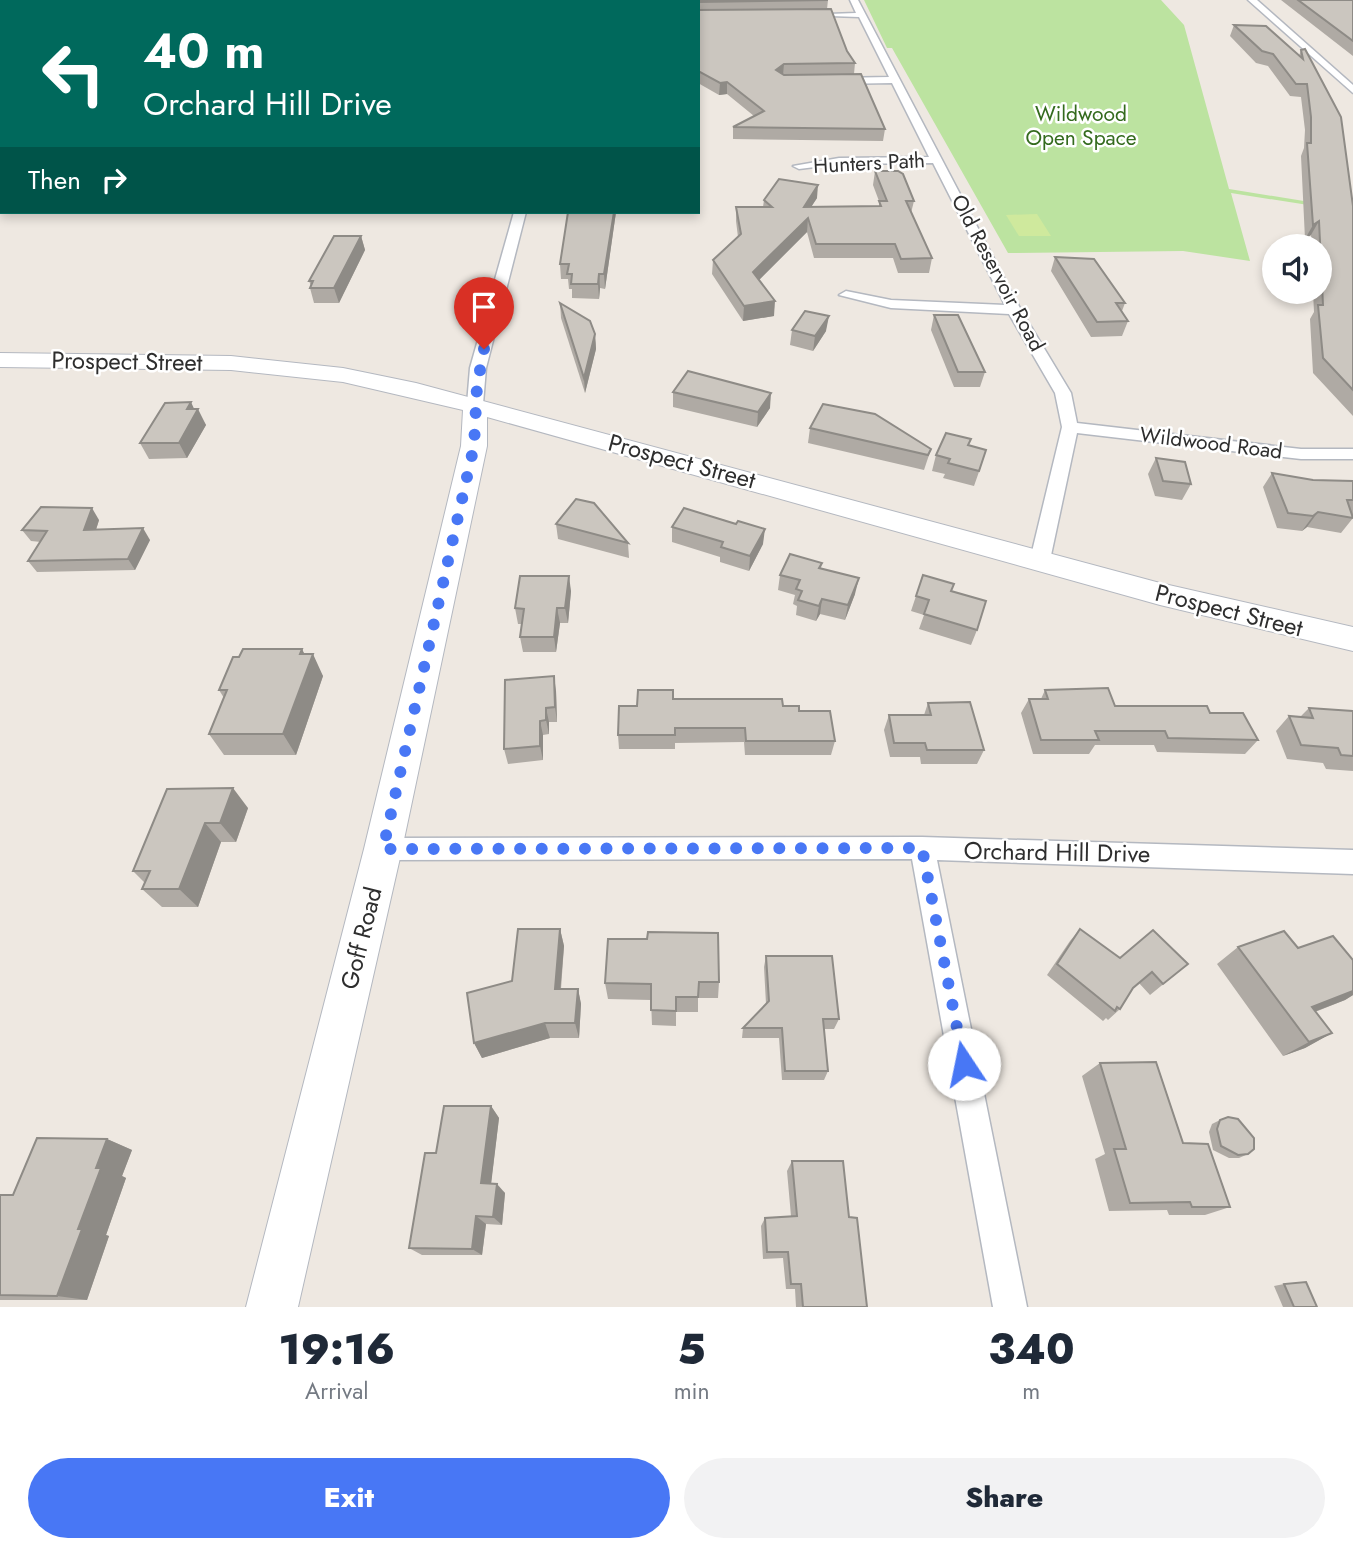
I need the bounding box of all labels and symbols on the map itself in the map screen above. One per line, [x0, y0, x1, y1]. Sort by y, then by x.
park label: Wildwood Open Space [1025, 99, 1137, 153]
street label: Hunters Path [812, 145, 926, 181]
street label: Old Reservoir Road [944, 189, 1052, 357]
pin [454, 277, 514, 349]
street label: Prospect Street [51, 342, 203, 380]
street label: Wildwood Road [1138, 419, 1284, 467]
street label: Prospect Street [605, 425, 760, 498]
street label: Prospect Street [1151, 575, 1307, 645]
street label: Orchard Hill Drive [963, 833, 1151, 871]
street label: Goff Road [331, 883, 391, 993]
position arrow [927, 1027, 1001, 1101]

